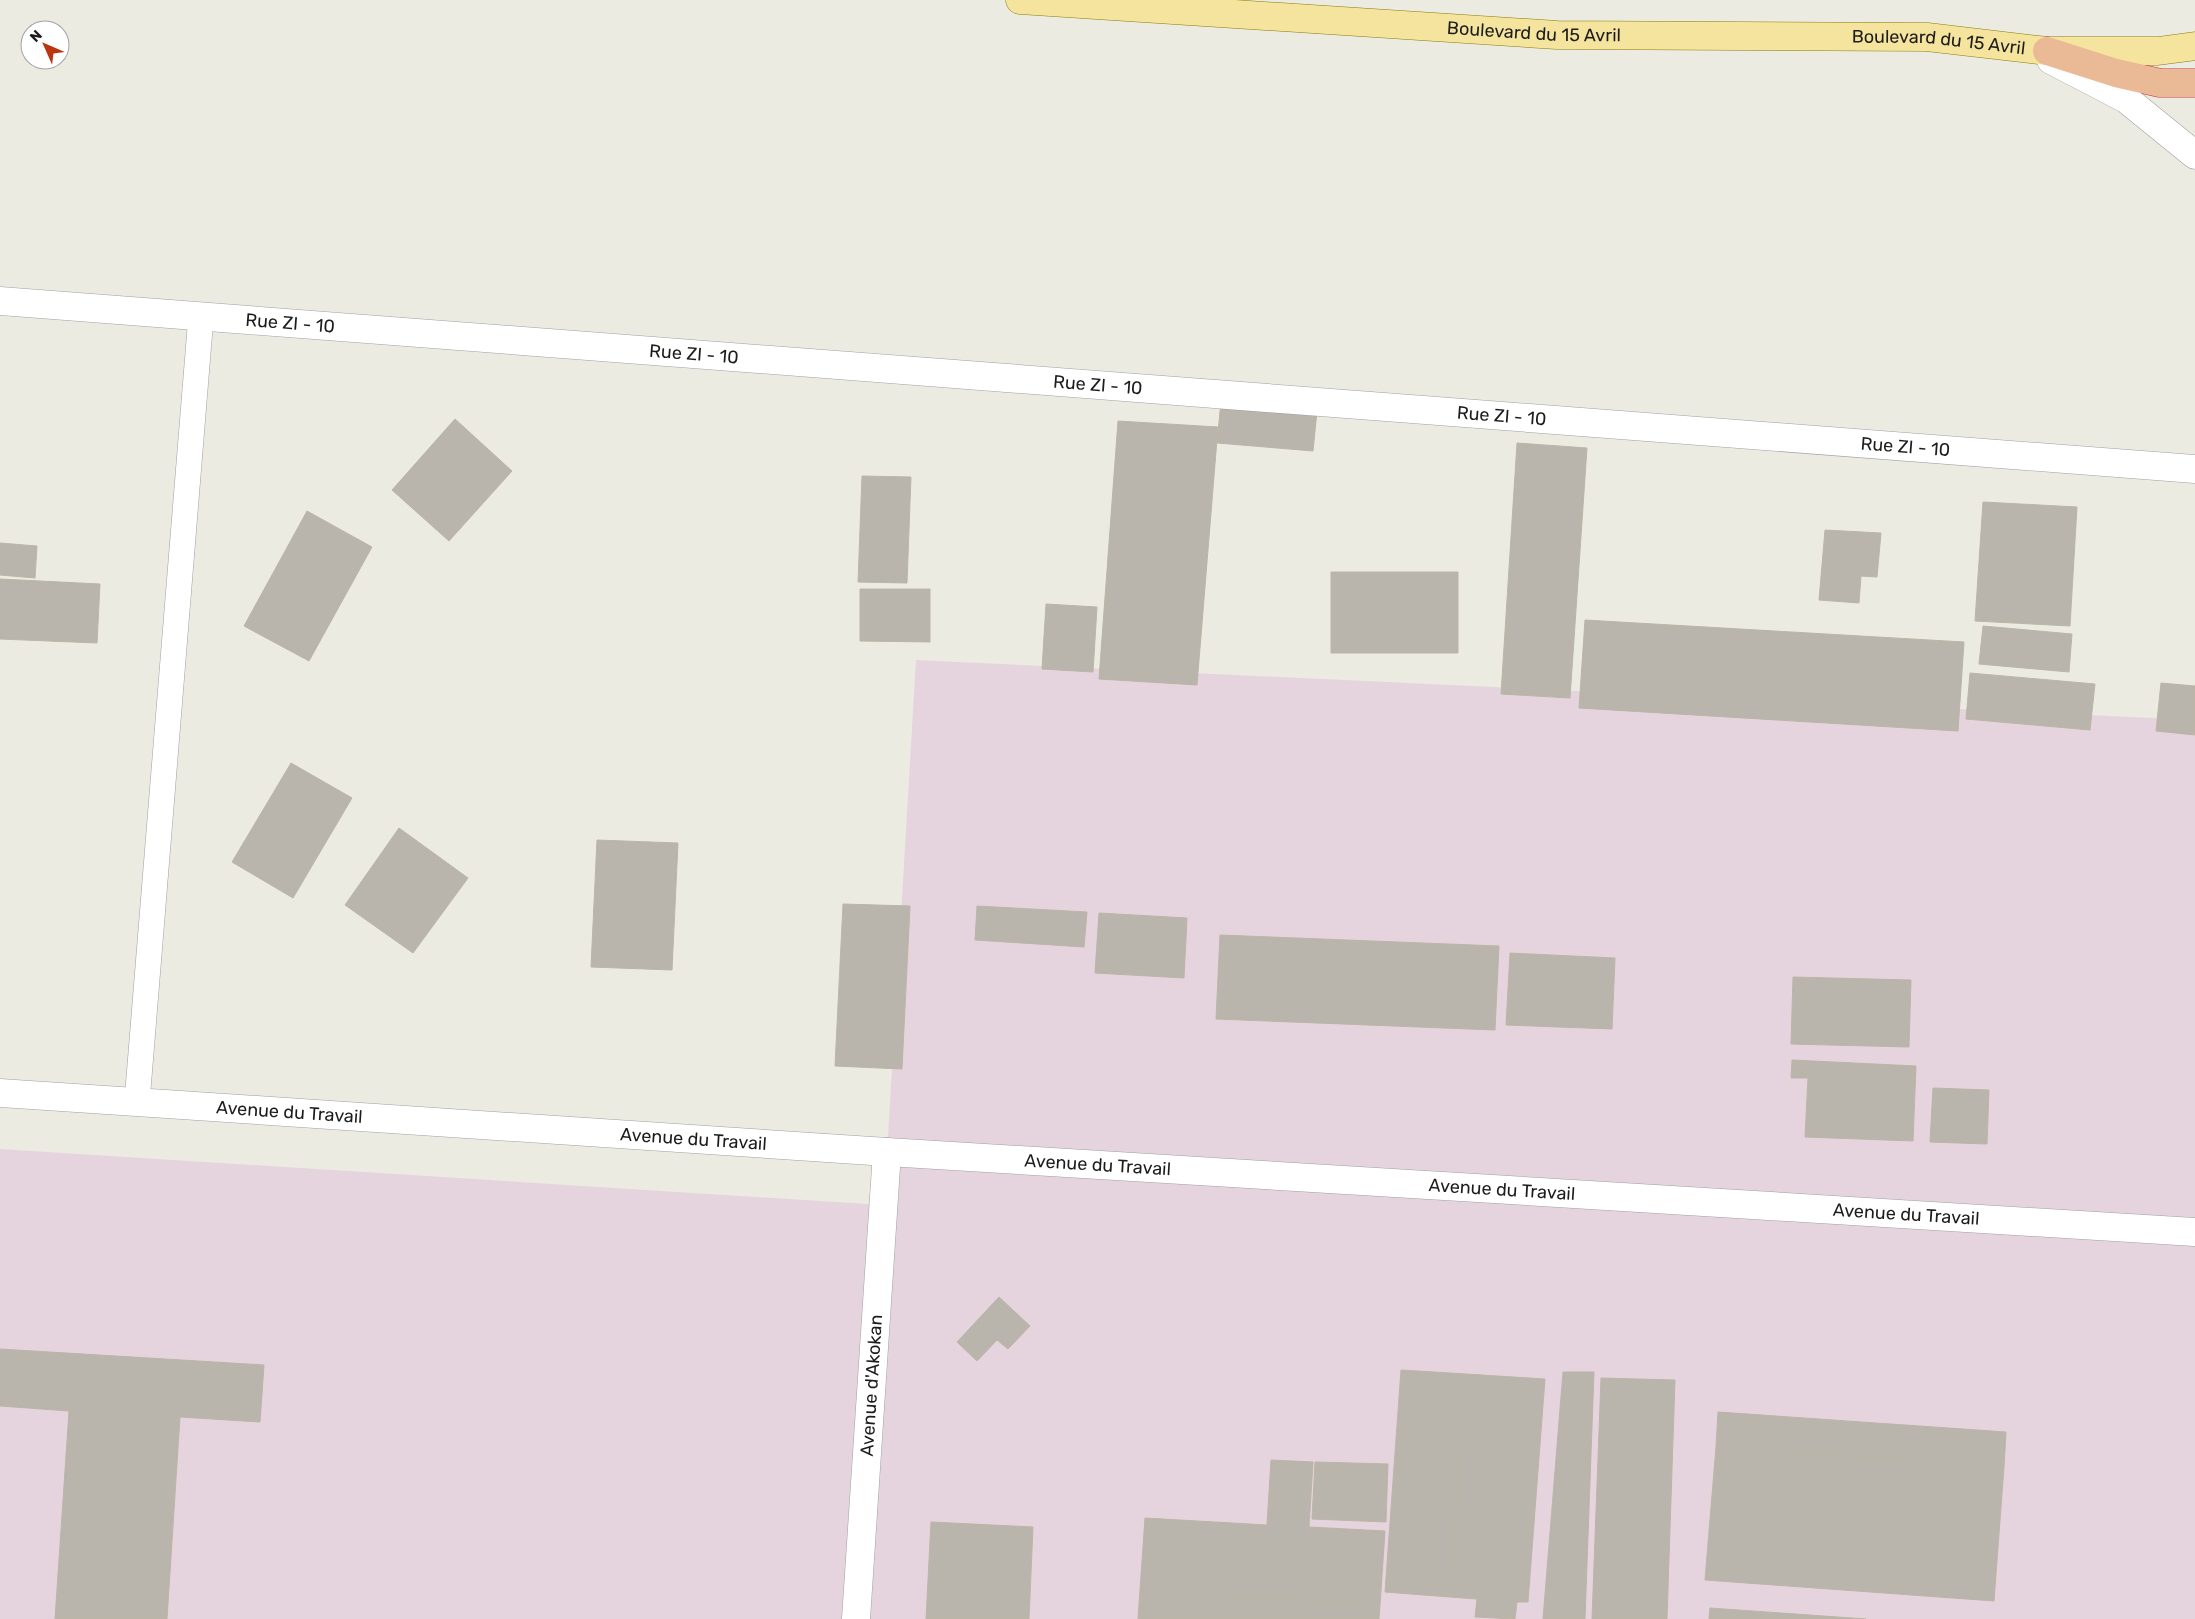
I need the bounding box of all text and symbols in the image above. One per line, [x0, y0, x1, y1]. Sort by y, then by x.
street label: Boulevard du 15 Avril [1446, 17, 1621, 46]
north arrow [20, 20, 70, 70]
street label: Boulevard du 15 Avril [1852, 26, 2027, 59]
text: N [27, 27, 46, 46]
street label: Rue ZI - 10 [245, 309, 336, 338]
street label: Rue ZI - 10 [648, 340, 739, 369]
street label: Rue ZI - 10 [1052, 371, 1143, 399]
street label: Rue ZI - 10 [1456, 402, 1547, 430]
street label: Rue ZI - 10 [1860, 432, 1951, 461]
street label: Avenue du Travail [215, 1096, 363, 1128]
street label: Avenue du Travail [620, 1123, 767, 1155]
street label: Avenue du Travail [1024, 1149, 1172, 1180]
street label: Avenue du Travail [1428, 1174, 1576, 1205]
street label: Avenue du Travail [1832, 1199, 1980, 1230]
street label: Avenue d'Akokan [856, 1314, 887, 1457]

